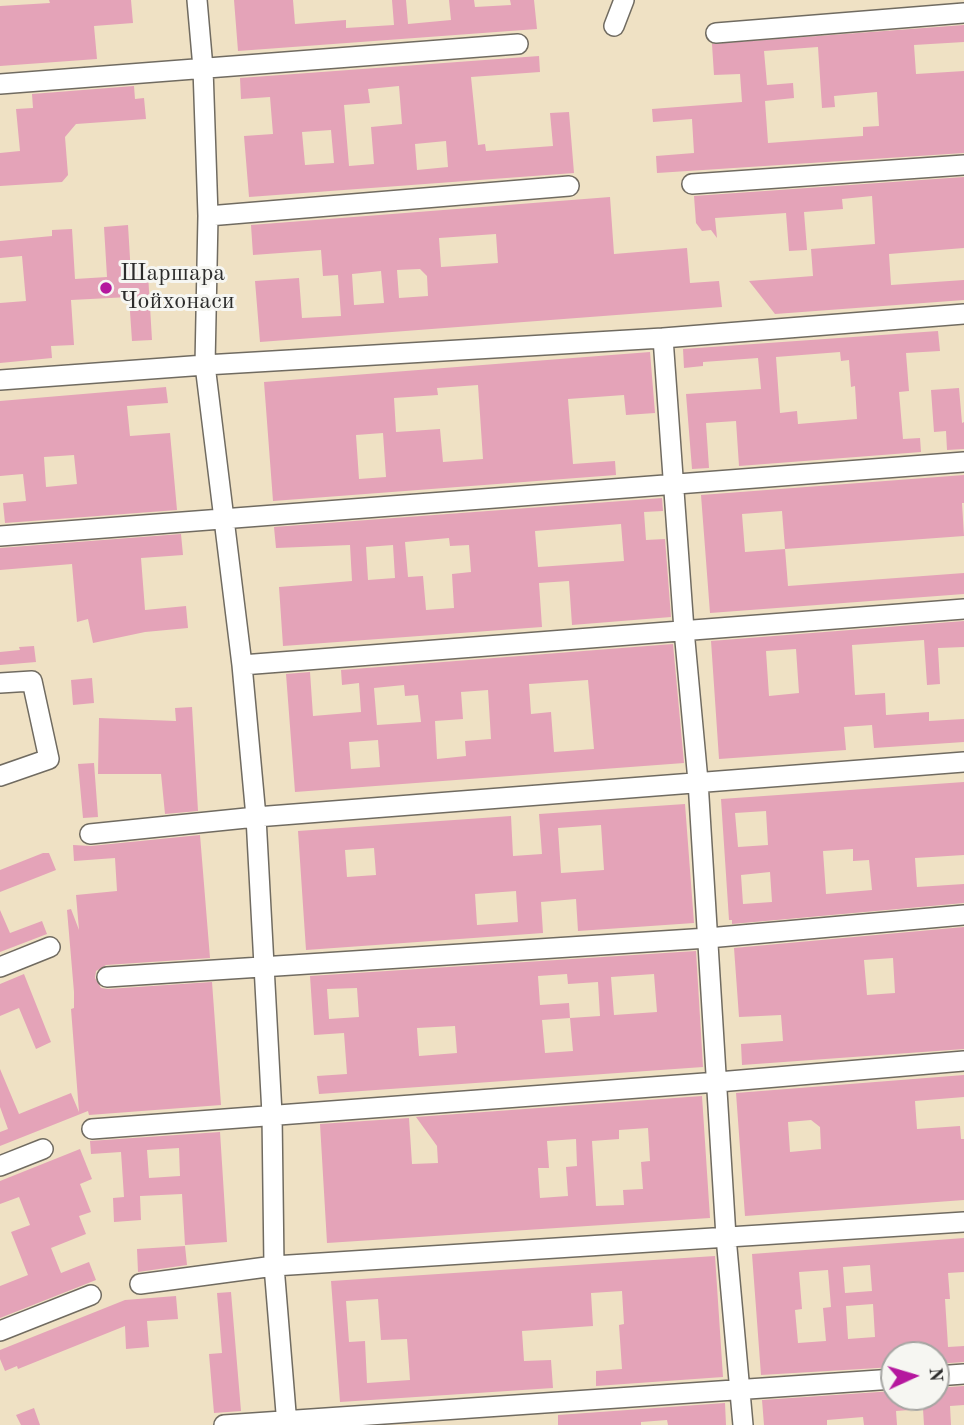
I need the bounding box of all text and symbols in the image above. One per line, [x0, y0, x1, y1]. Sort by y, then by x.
place label: Шаршара Чойхонаси [120, 260, 235, 316]
marker: Шаршара Чойхонаси [98, 280, 114, 296]
north arrow [880, 1341, 950, 1411]
text: N [924, 1367, 944, 1383]

